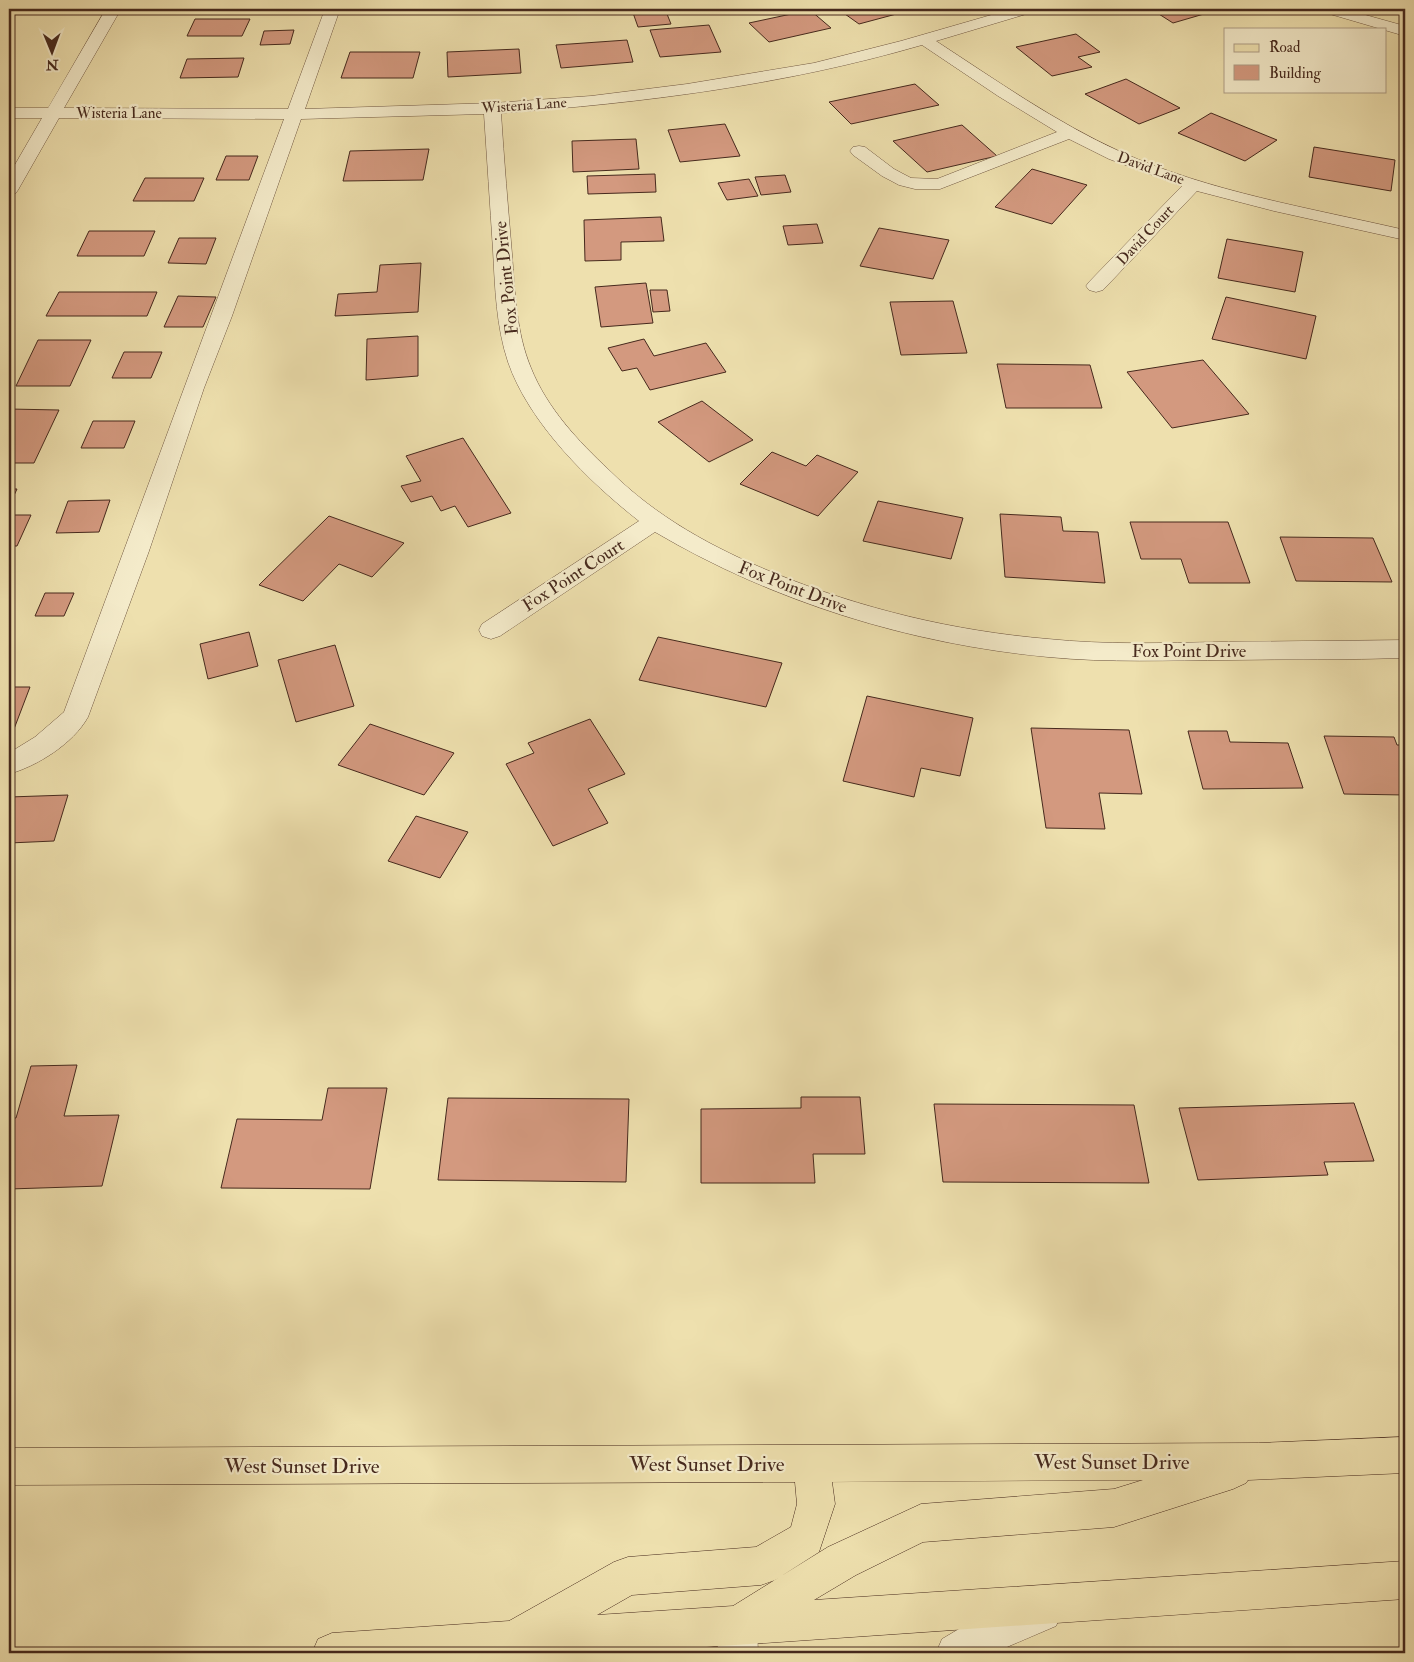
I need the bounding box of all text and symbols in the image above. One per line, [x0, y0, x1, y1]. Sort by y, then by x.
north arrow [28, 28, 78, 78]
legend [1224, 28, 1386, 92]
text: Road [1269, 38, 1301, 57]
text: N [45, 56, 60, 73]
text: Building [1269, 64, 1321, 83]
street label: Wisteria Lane [480, 93, 567, 118]
street label: Wisteria Lane [75, 104, 162, 123]
street label: David Lane [1115, 148, 1187, 189]
street label: David Court [1113, 201, 1178, 269]
street label: Fox Point Drive [489, 219, 524, 336]
street label: Fox Point Court [518, 534, 629, 617]
street label: Fox Point Drive [735, 556, 851, 619]
street label: Fox Point Drive [1132, 640, 1247, 663]
street label: West Sunset Drive [1033, 1449, 1190, 1476]
street label: West Sunset Drive [628, 1451, 785, 1478]
street label: West Sunset Drive [223, 1453, 380, 1480]

